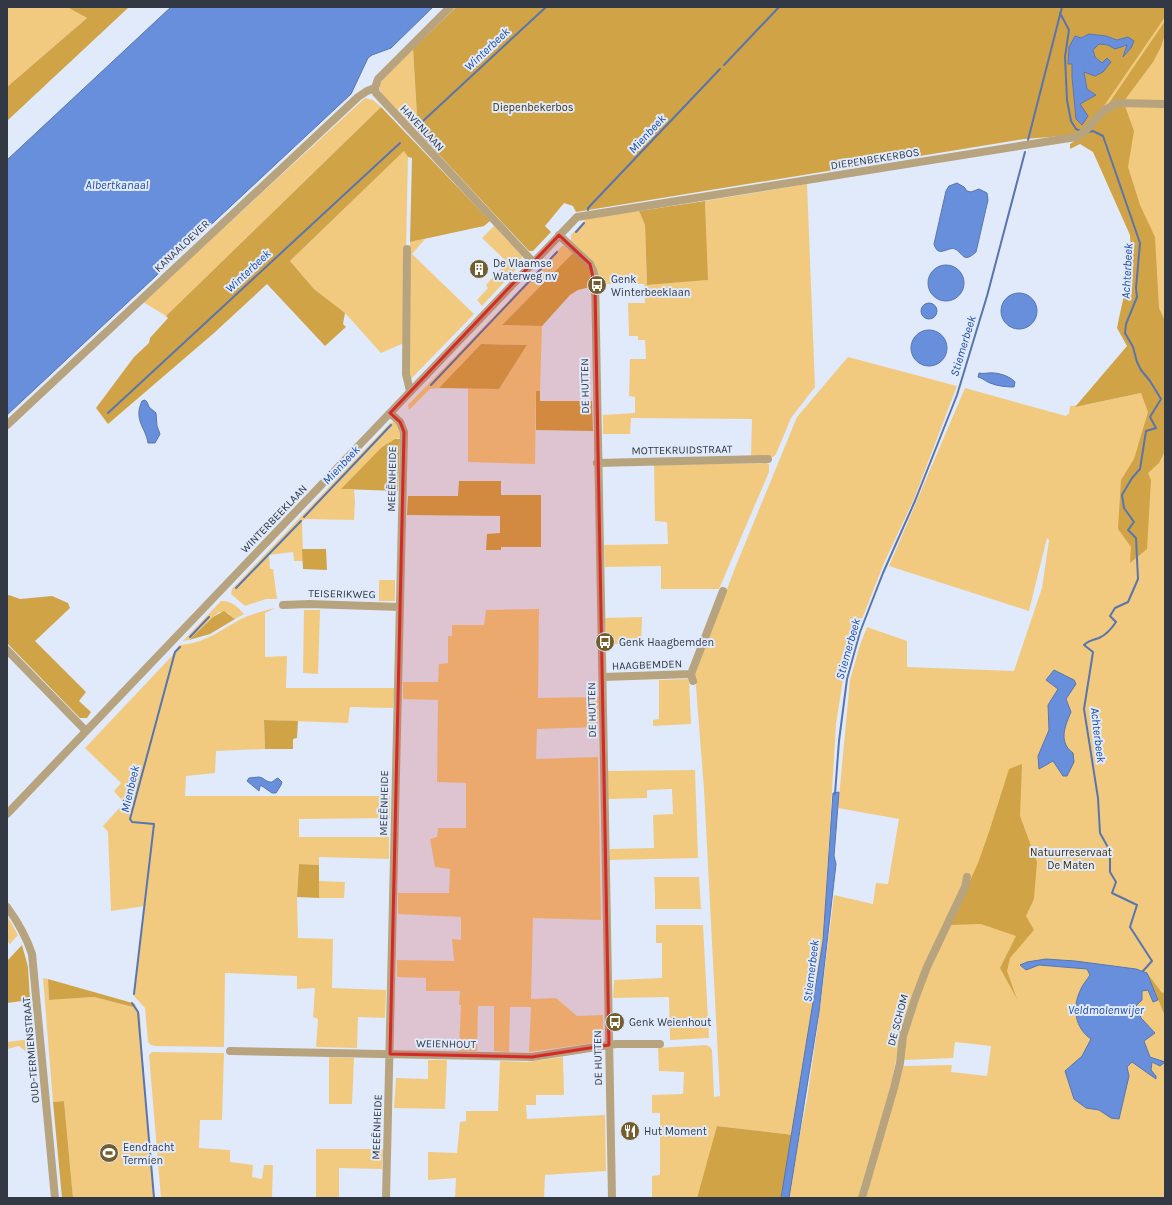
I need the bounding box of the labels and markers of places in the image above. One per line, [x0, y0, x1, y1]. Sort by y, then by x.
place label: De Vlaamse Waterweg nv [493, 257, 557, 283]
building icon: De Vlaamse Waterweg nv [468, 258, 490, 280]
place label: Genk Winterbeeklaan [611, 273, 690, 299]
bus stop icon: Genk Winterbeeklaan [586, 274, 608, 296]
bus stop icon: Genk Haagbemden [594, 631, 616, 653]
place label: Genk Haagbemden [619, 636, 714, 649]
bus stop icon: Genk Weienhout [604, 1011, 626, 1033]
place label: Genk Weienhout [629, 1016, 711, 1029]
restaurant icon: Hut Moment [619, 1120, 641, 1142]
place label: Hut Moment [644, 1125, 707, 1138]
place label: Eendracht Termien [123, 1141, 174, 1167]
sports icon: Eendracht Termien [98, 1142, 120, 1164]

